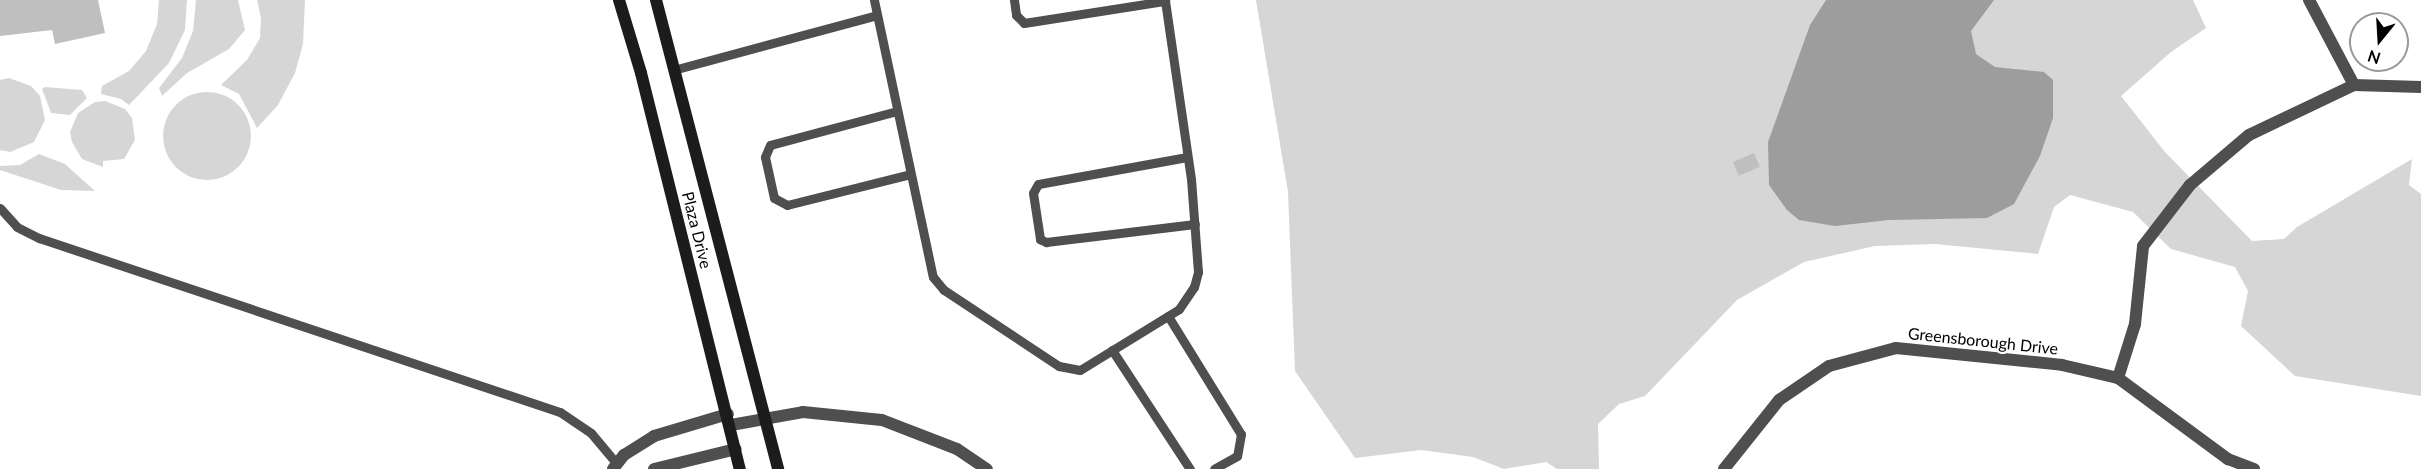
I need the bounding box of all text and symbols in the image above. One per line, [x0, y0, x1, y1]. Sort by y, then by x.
north arrow [2349, 12, 2409, 72]
text: N [2365, 47, 2383, 69]
street label: Plaza Drive [678, 189, 716, 271]
street label: Greensborough Drive [1907, 324, 2059, 358]

